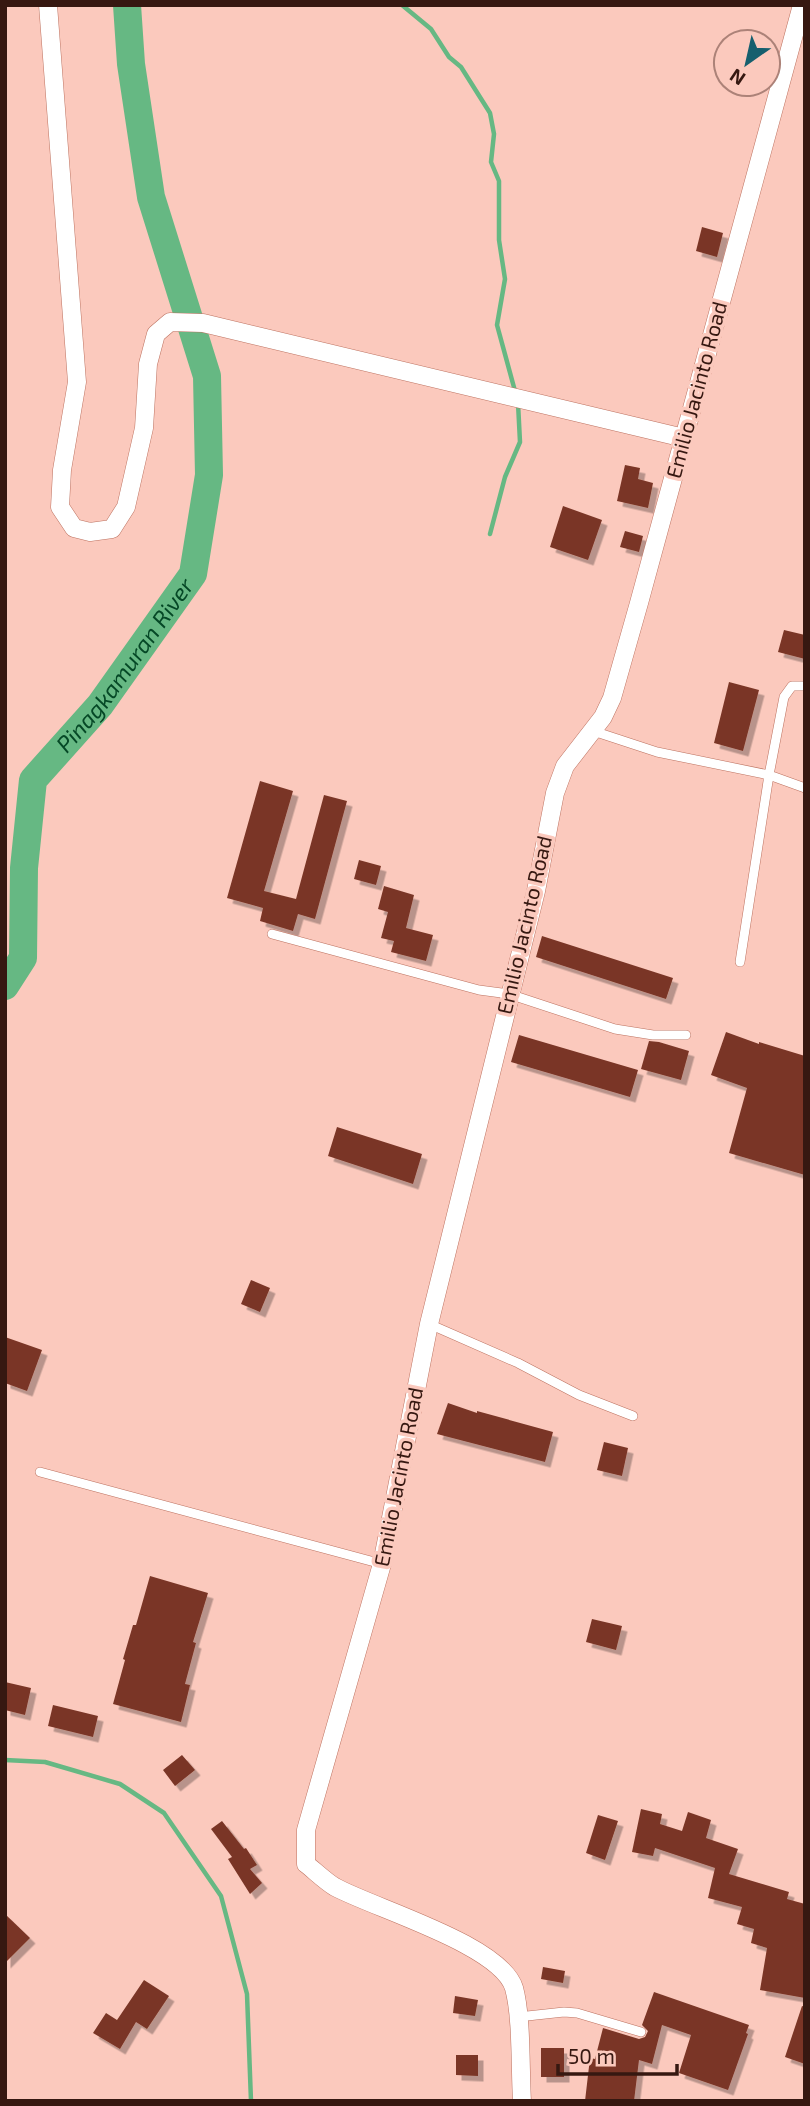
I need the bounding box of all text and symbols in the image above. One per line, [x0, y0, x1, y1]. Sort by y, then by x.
north arrow [712, 28, 782, 98]
text: N [725, 64, 749, 91]
street label: Emilio Jacinto Road [660, 298, 731, 481]
water label: Pinagkamuran River [50, 571, 199, 758]
street label: Emilio Jacinto Road [491, 833, 556, 1016]
street label: Emilio Jacinto Road [368, 1385, 427, 1569]
scale bar [558, 2032, 677, 2076]
text: 50 m [568, 2043, 615, 2068]

